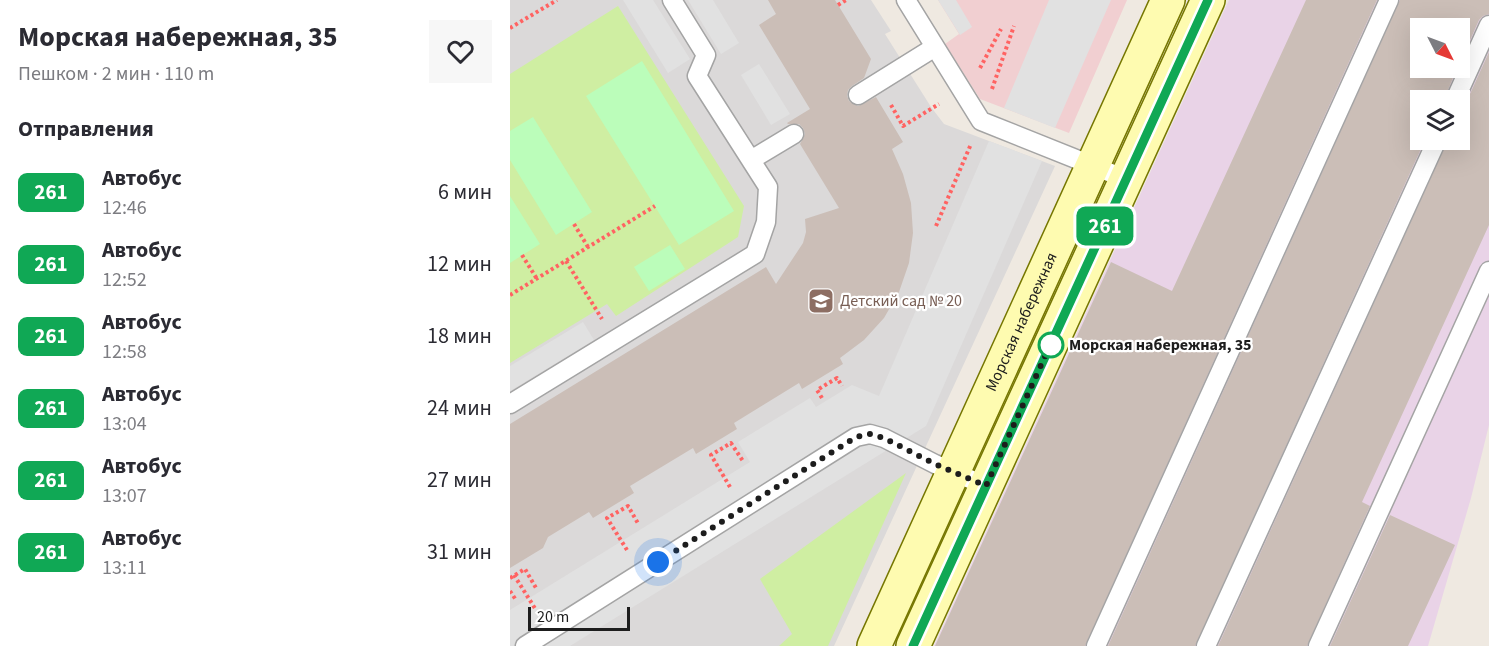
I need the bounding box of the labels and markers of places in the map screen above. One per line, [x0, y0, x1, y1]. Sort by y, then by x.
school or university icon: Детский сад № 20 [806, 286, 836, 316]
place label: Детский сад № 20 [840, 290, 962, 312]
marker: Морская набережная, 35 [1038, 332, 1064, 358]
place label: Морская набережная, 35 [1069, 334, 1252, 356]

